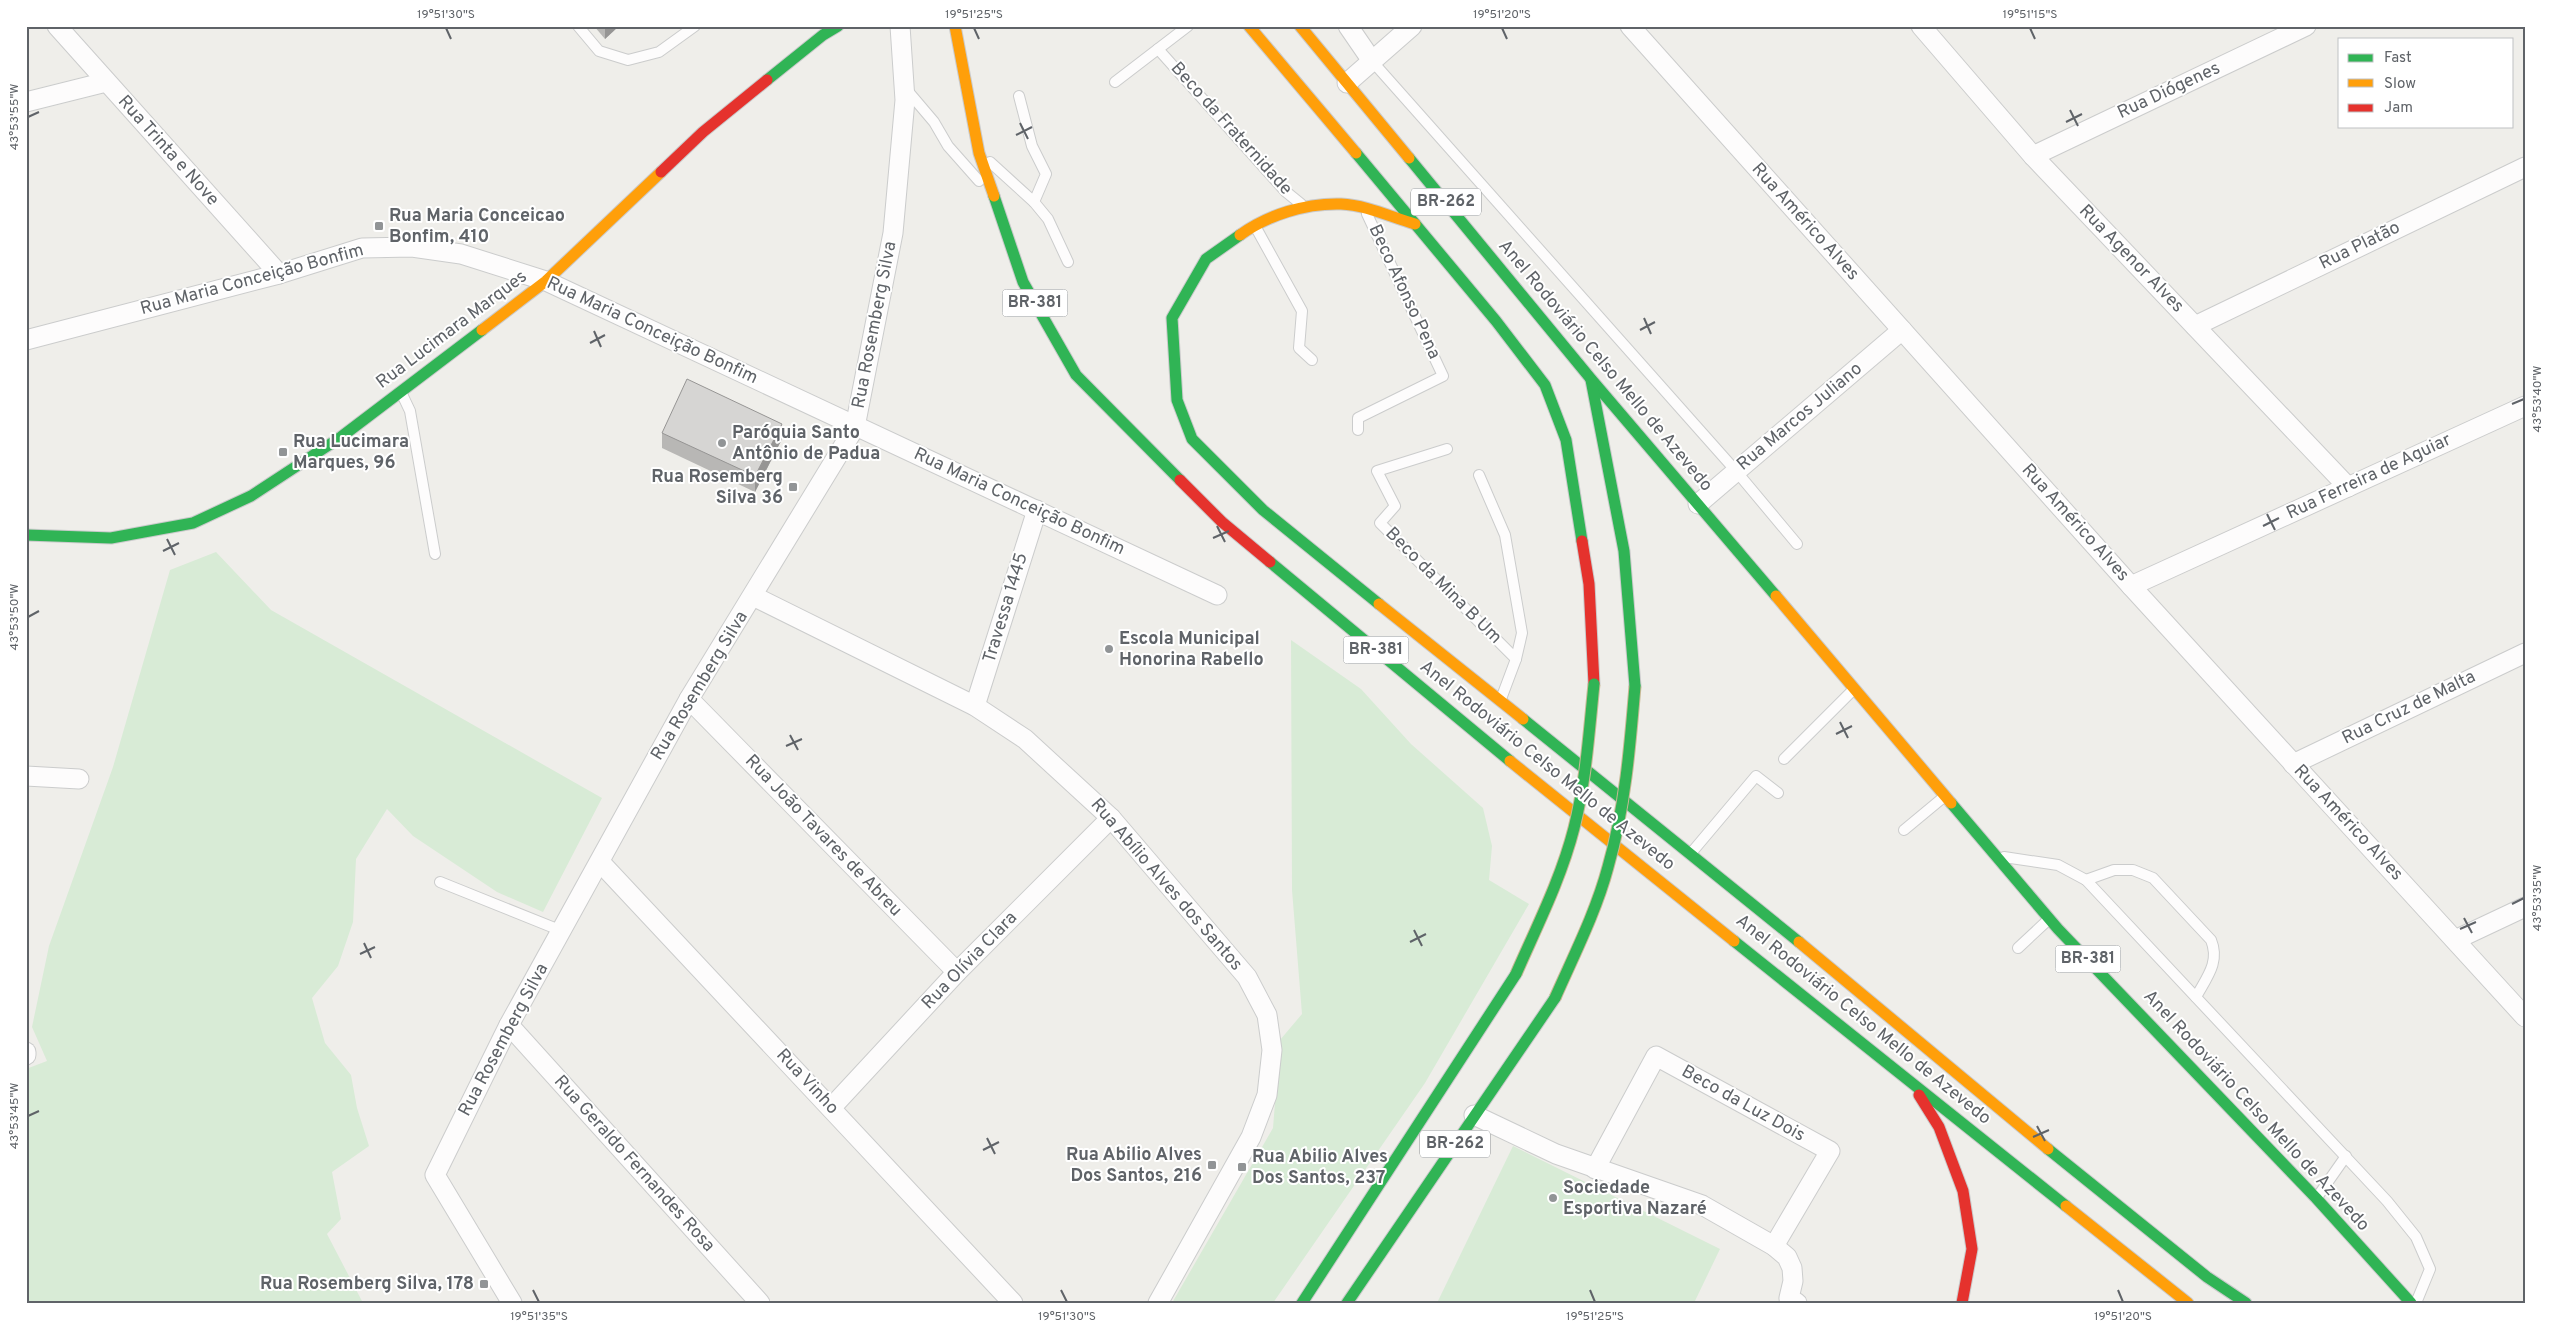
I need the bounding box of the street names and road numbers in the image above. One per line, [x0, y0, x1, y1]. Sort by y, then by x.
street label: Rua Diógenes [2114, 57, 2224, 125]
street label: Beco da Fraternidade [1165, 58, 1297, 200]
street label: Rua Trinta e Nove [112, 91, 224, 211]
street label: Rua Américo Alves [1746, 158, 1864, 286]
road number: BR-262 [1411, 188, 1481, 216]
street label: Rua Agenor Alves [2073, 200, 2189, 318]
street label: Rua Platão [2316, 217, 2404, 275]
street label: Beco Afonso Pena [1363, 221, 1445, 363]
street label: Anel Rodoviário Celso Mello de Azevedo [1493, 235, 1717, 497]
street label: Rua Maria Conceição Bonfim [138, 239, 366, 321]
street label: Rua Rosemberg Silva [847, 239, 903, 411]
street label: Rua Lucimara Marques [372, 266, 532, 394]
street label: Rua Maria Conceição Bonfim [543, 272, 761, 390]
road number: BR-381 [1002, 290, 1068, 316]
street label: Rua Marcos Juliano [1732, 358, 1868, 476]
street label: Rua Ferreira de Aguiar [2283, 429, 2455, 525]
street label: Rua Maria Conceição Bonfim [910, 443, 1128, 561]
street label: Rua Américo Alves [2016, 459, 2134, 587]
street label: Beco da Mina B Um [1380, 523, 1506, 649]
street label: Travessa 1445 [978, 550, 1034, 666]
street label: Rua Rosemberg Silva [646, 607, 754, 765]
road number: BR-381 [1344, 636, 1408, 664]
street label: Anel Rodoviário Celso Mello de Azevedo [1415, 656, 1679, 876]
street label: Rua Cruz de Malta [2338, 666, 2480, 750]
street label: Rua João Tavares de Abreu [740, 750, 906, 922]
street label: Rua Américo Alves [2288, 760, 2408, 886]
street label: Rua Abílio Alves dos Santos [1085, 794, 1247, 976]
street label: Rua Olívia Clara [917, 907, 1023, 1015]
street label: Anel Rodoviário Celso Mello de Azevedo [1731, 910, 1995, 1130]
road number: BR-381 [2056, 946, 2120, 972]
street label: Rua Rosemberg Silva [454, 960, 554, 1120]
street label: Anel Rodoviário Celso Mello de Azevedo [2138, 985, 2374, 1237]
street label: Rua Vinho [771, 1044, 843, 1120]
street label: Beco da Luz Dois [1677, 1061, 1809, 1147]
street label: Rua Geraldo Fernandes Rosa [548, 1071, 720, 1257]
road number: BR-262 [1420, 1130, 1490, 1158]

